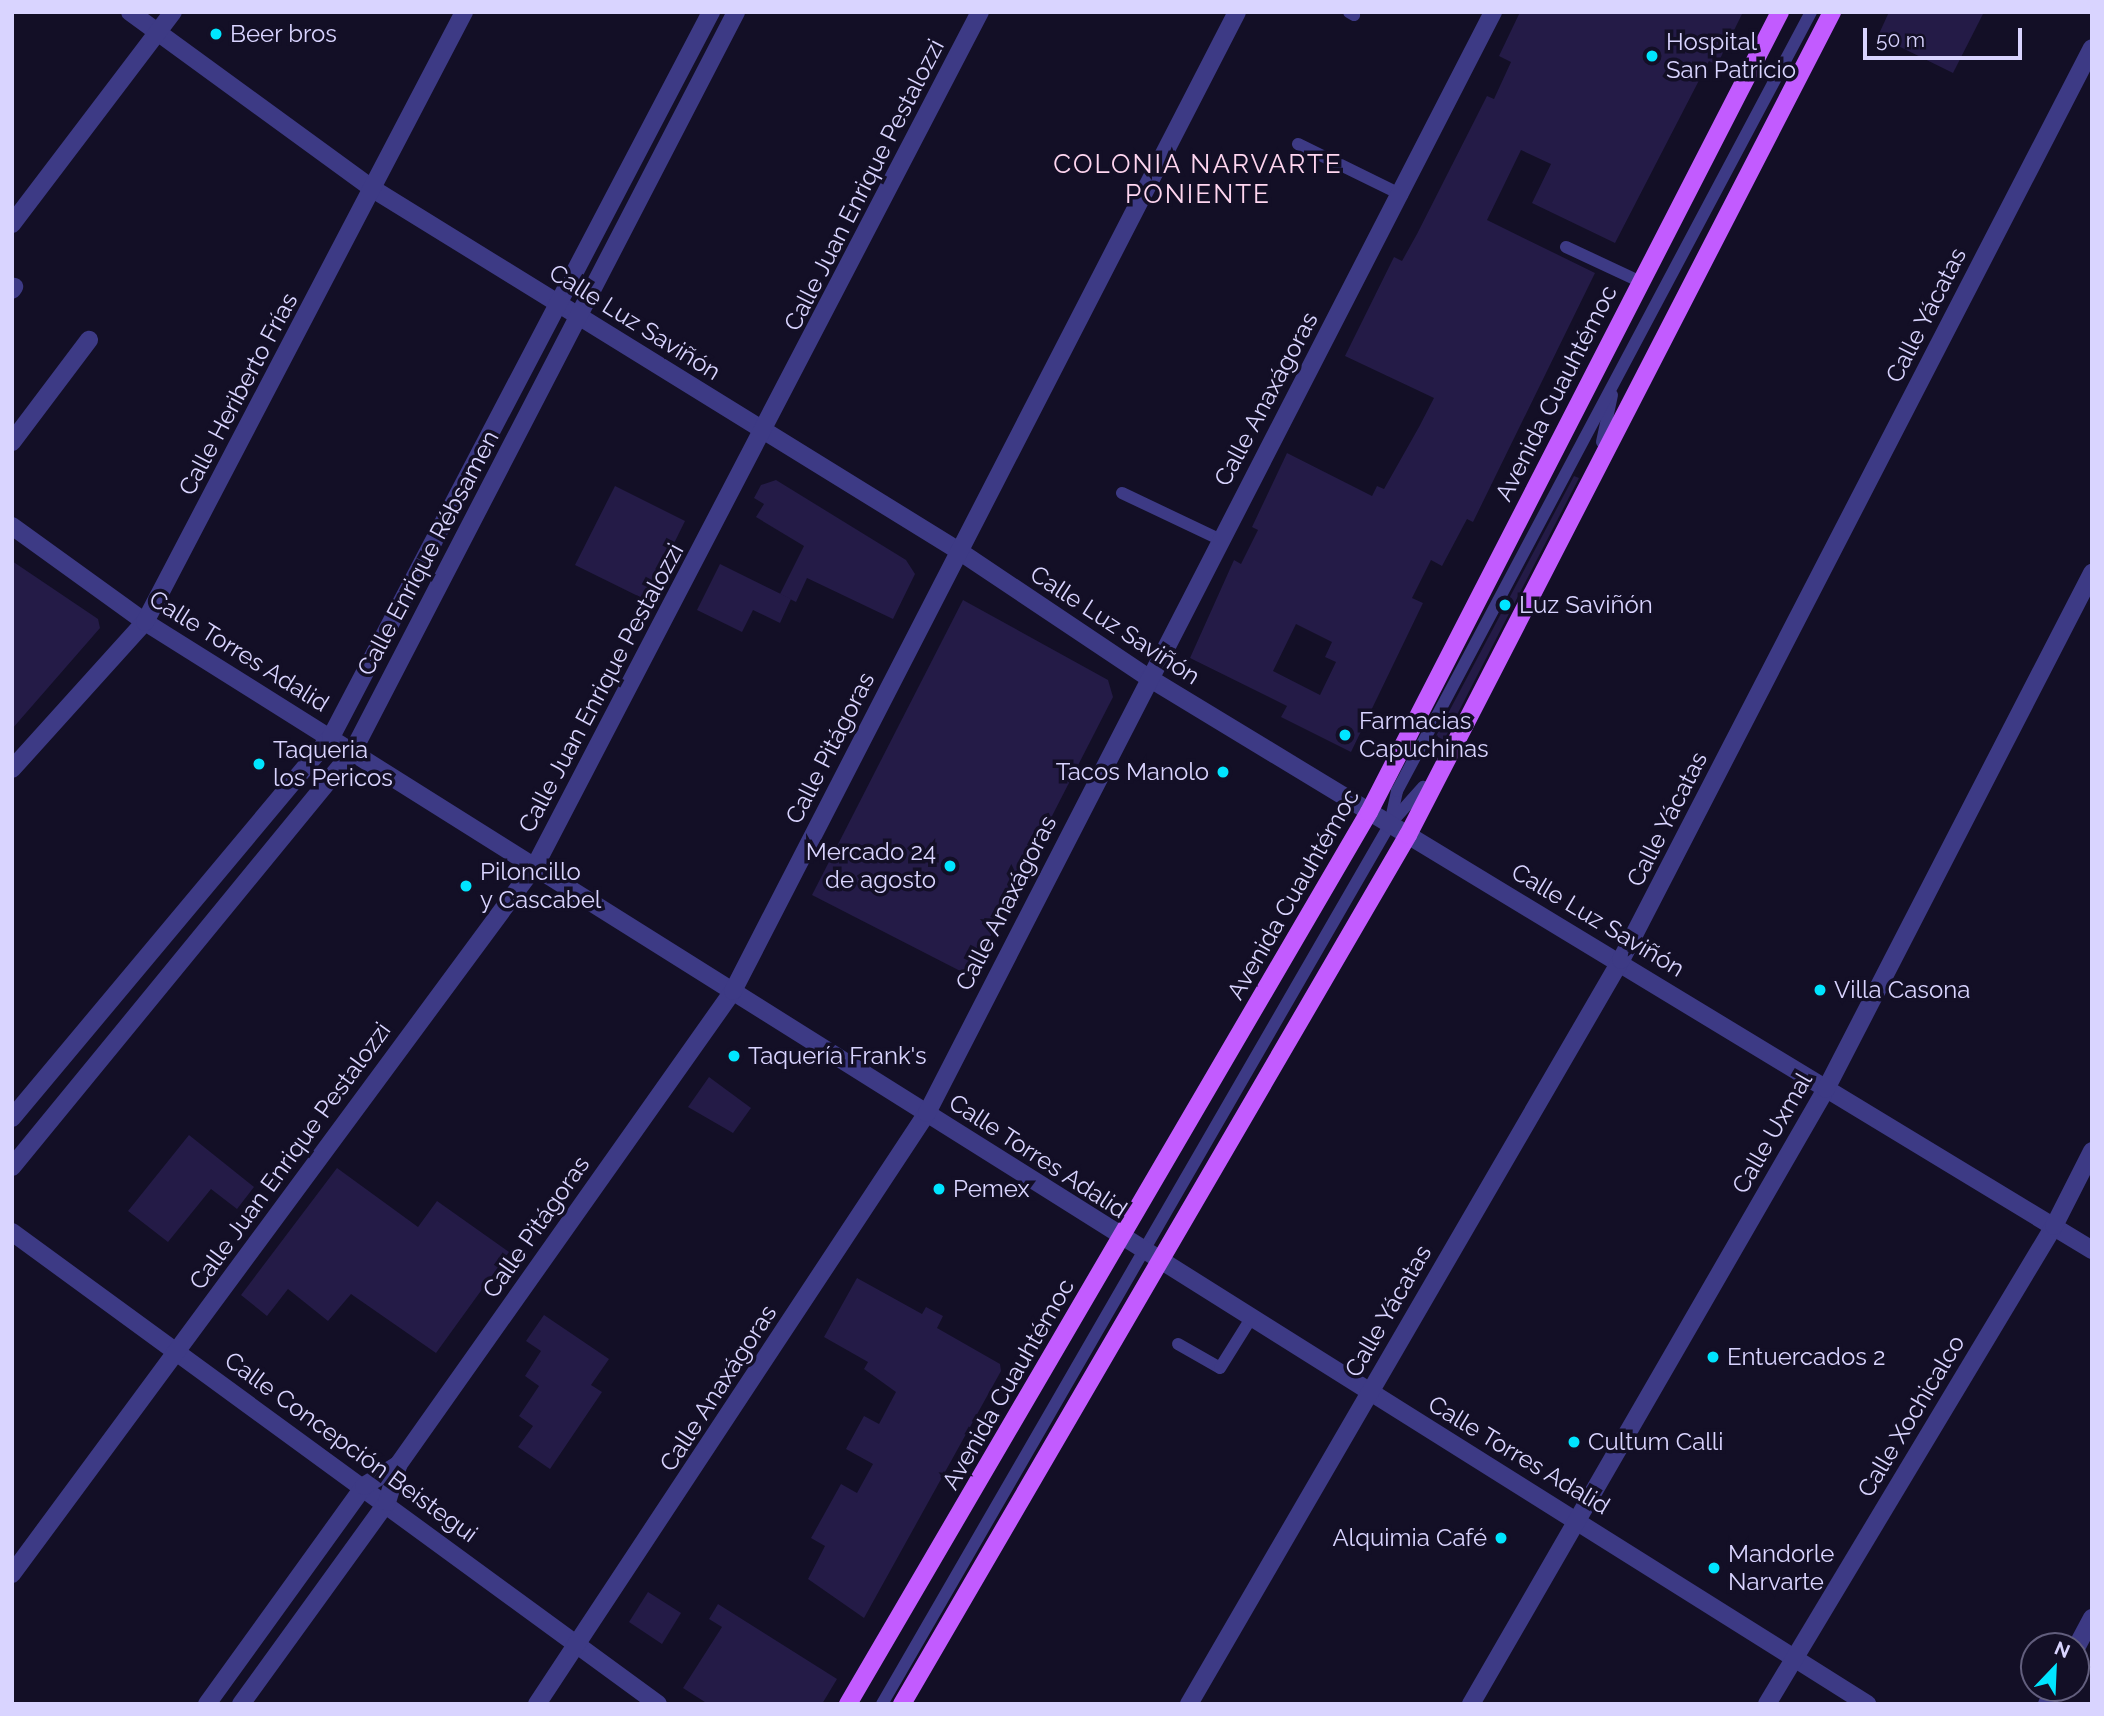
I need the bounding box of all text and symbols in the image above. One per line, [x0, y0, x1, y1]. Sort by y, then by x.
scale bar [1866, 14, 2025, 58]
place label: Beer bros [230, 20, 337, 48]
marker: Beer bros [208, 26, 224, 42]
text: 50 m [1876, 27, 1925, 52]
place label: Hospital San Patricio [1666, 28, 1796, 84]
street label: Calle Juan Enrique Pestalozzi [778, 34, 950, 336]
marker: Hospital San Patricio [1644, 48, 1660, 64]
district label: COLONIA NARVARTE PONIENTE [1055, 149, 1341, 210]
street label: Calle Yácatas [1880, 242, 1972, 388]
street label: Calle Luz Saviñón [544, 258, 726, 386]
street label: Avenida Cuauhtémoc [1489, 280, 1623, 506]
street label: Calle Heriberto Frías [172, 288, 304, 500]
street label: Calle Anaxágoras [1208, 307, 1324, 491]
street label: Calle Enrique Rébsamen [351, 426, 505, 680]
street label: Calle Juan Enrique Pestalozzi [512, 538, 690, 838]
street label: Calle Luz Saviñón [1025, 559, 1205, 691]
street label: Calle Torres Adalid [143, 584, 335, 718]
place label: Luz Saviñón [1519, 591, 1653, 619]
marker: Luz Saviñón [1497, 597, 1513, 613]
street label: Calle Pitágoras [779, 667, 881, 829]
place label: Farmacias Capuchinas [1359, 707, 1489, 763]
marker: Farmacias Capuchinas [1337, 727, 1353, 743]
place label: Taqueria los Pericos [273, 736, 393, 792]
street label: Calle Yácatas [1621, 746, 1713, 892]
marker: Taqueria los Pericos [251, 756, 267, 772]
place label: Tacos Manolo [1056, 758, 1209, 786]
marker: Tacos Manolo [1215, 764, 1231, 780]
street label: Avenida Cuauhtémoc [1221, 783, 1365, 1005]
street label: Calle Anaxágoras [949, 810, 1063, 996]
place label: Mercado 24 de agosto [806, 838, 936, 894]
street label: Calle Luz Saviñón [1506, 857, 1690, 983]
place label: Piloncillo y Cascabel [480, 858, 602, 914]
marker: Mercado 24 de agosto [942, 858, 958, 874]
marker: Piloncillo y Cascabel [458, 878, 474, 894]
place label: Villa Casona [1834, 976, 1970, 1004]
marker: Villa Casona [1812, 982, 1828, 998]
street label: Calle Juan Enrique Pestalozzi [183, 1016, 397, 1296]
place label: Taquería Frank's [748, 1042, 927, 1070]
marker: Taquería Frank's [726, 1048, 742, 1064]
street label: Calle Uxmal [1726, 1067, 1818, 1199]
street label: Calle Torres Adalid [943, 1087, 1133, 1225]
street label: Calle Pitágoras [477, 1151, 595, 1303]
place label: Pemex [953, 1175, 1030, 1203]
marker: Pemex [931, 1181, 947, 1197]
street label: Calle Yácatas [1338, 1240, 1438, 1382]
street label: Avenida Cuauhtémoc [936, 1273, 1080, 1495]
street label: Calle Anaxágoras [653, 1299, 783, 1477]
street label: Calle Xochicalco [1851, 1330, 1971, 1502]
place label: Entuercados 2 [1727, 1343, 1885, 1371]
street label: Calle Concepción Beistegui [219, 1346, 483, 1548]
marker: Entuercados 2 [1705, 1349, 1721, 1365]
street label: Calle Torres Adalid [1422, 1389, 1616, 1521]
place label: Cultum Calli [1588, 1428, 1724, 1456]
marker: Cultum Calli [1566, 1434, 1582, 1450]
place label: Alquimia Café [1332, 1524, 1487, 1552]
marker: Alquimia Café [1493, 1530, 1509, 1546]
place label: Mandorle Narvarte [1728, 1540, 1834, 1596]
marker: Mandorle Narvarte [1706, 1560, 1722, 1576]
north arrow [2020, 1632, 2090, 1702]
text: N [2051, 1637, 2073, 1662]

